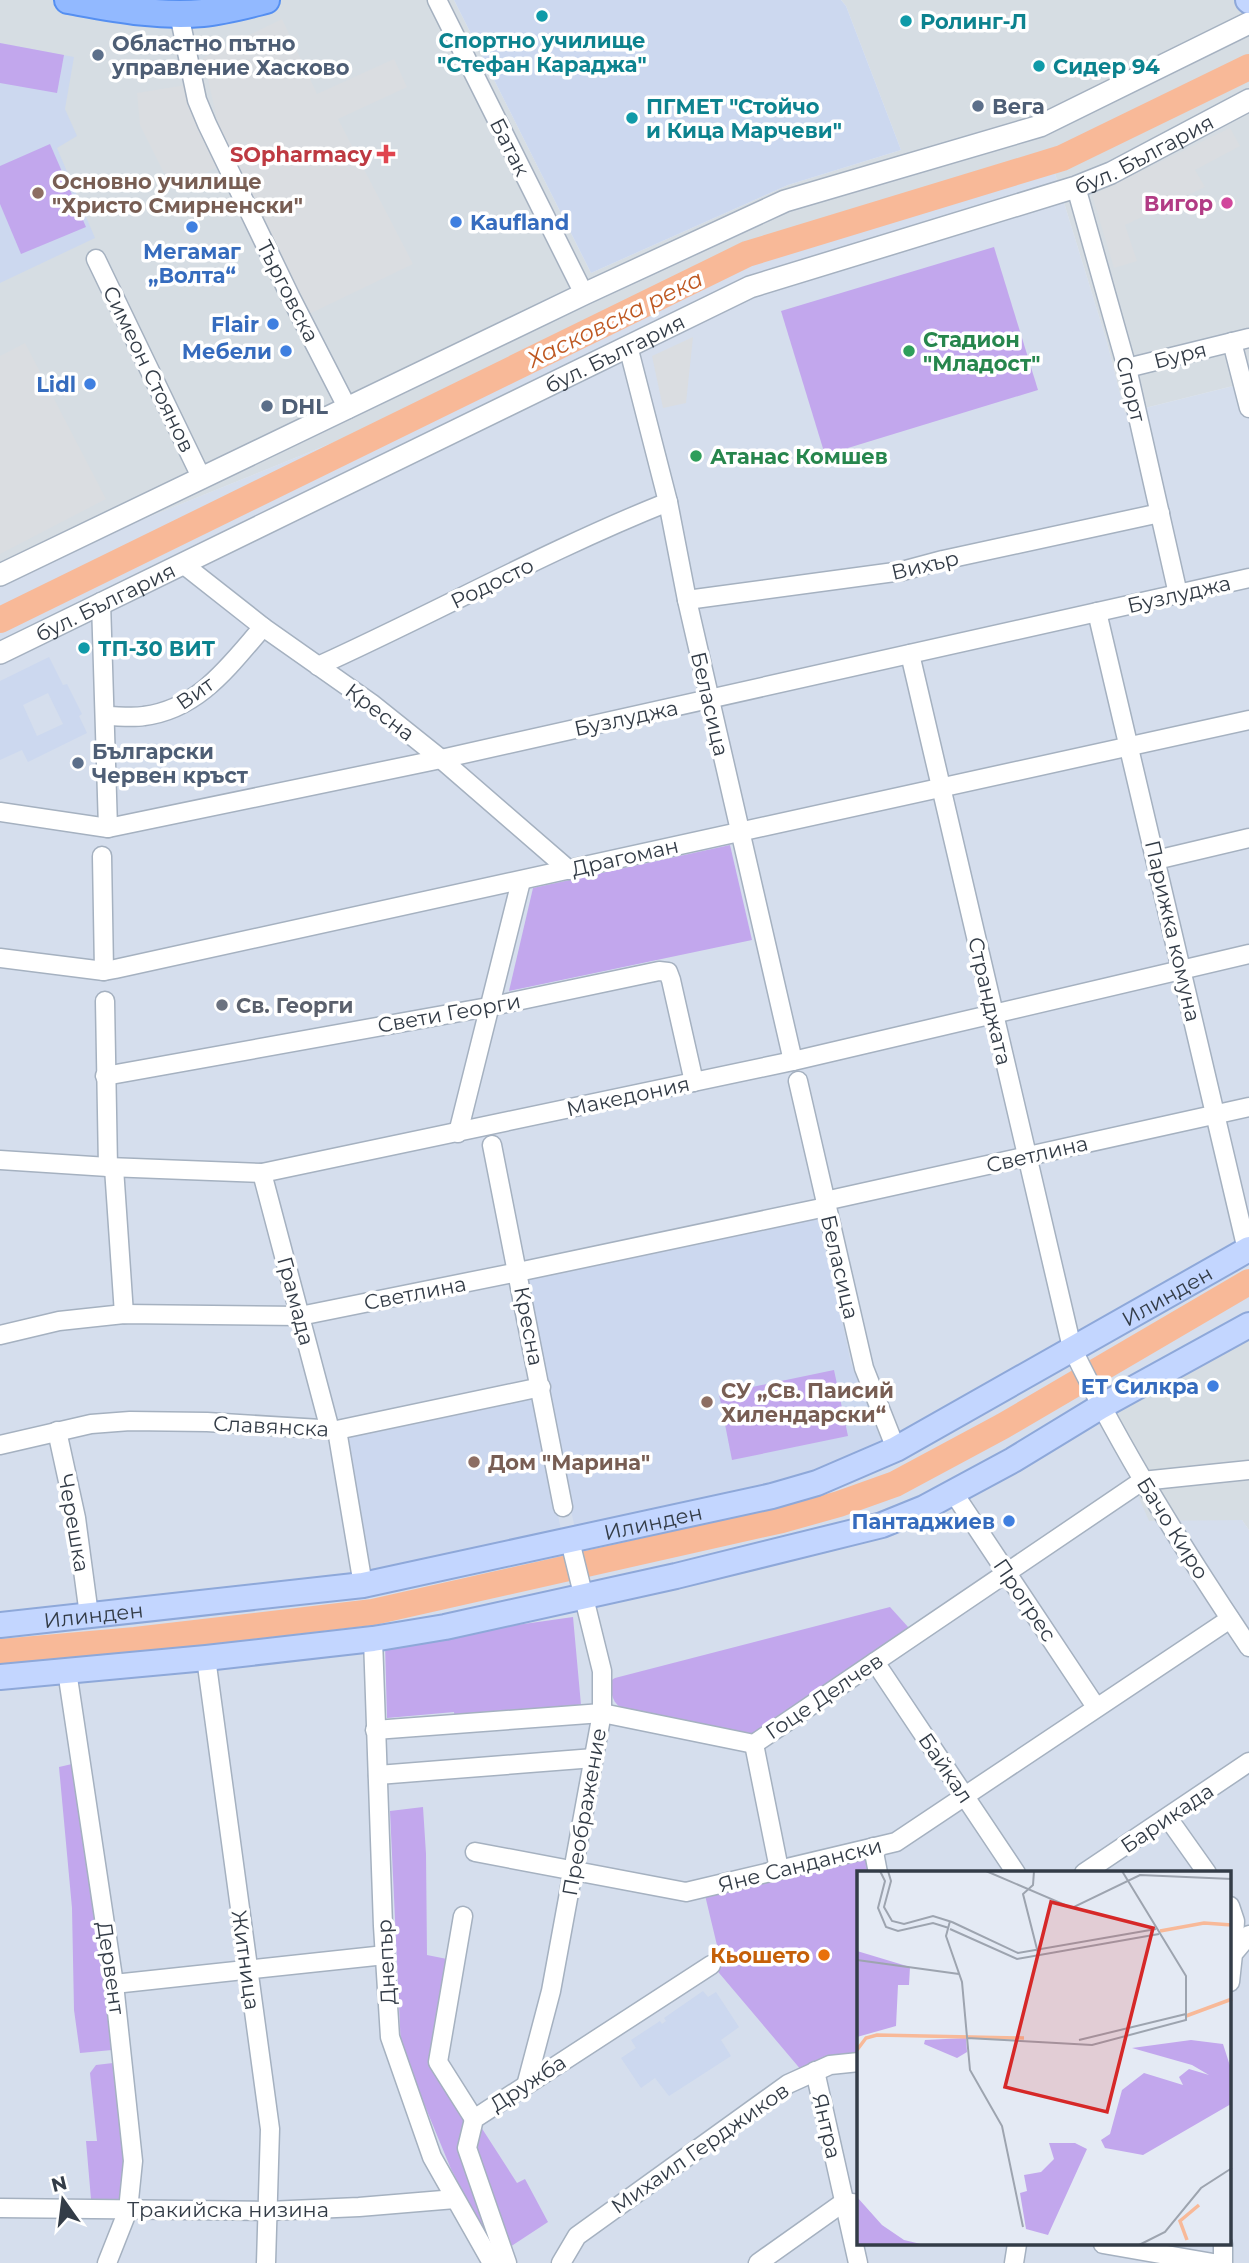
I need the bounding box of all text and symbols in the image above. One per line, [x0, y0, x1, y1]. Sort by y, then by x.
marker: Спортно училище "Стефан Караджа" [534, 8, 550, 24]
place label: Ролинг-Л [920, 9, 1027, 34]
marker: Ролинг-Л [898, 13, 914, 29]
place label: Спортно училище "Стефан Караджа" [437, 28, 647, 77]
place label: Областно пътно управление Хасково [111, 31, 350, 80]
marker: Областно пътно управление Хасково [90, 47, 106, 63]
place label: Сидер 94 [1053, 54, 1160, 79]
marker: Сидер 94 [1031, 58, 1047, 74]
place label: ПГМЕТ "Стойчо и Кица Марчеви" [646, 94, 842, 143]
place label: Вега [992, 94, 1045, 119]
marker: Вега [970, 98, 986, 114]
street label: бул. България [1071, 109, 1218, 199]
marker: ПГМЕТ "Стойчо и Кица Марчеви" [624, 110, 640, 126]
street label: Батак [485, 114, 535, 180]
place label: SOpharmacy [230, 142, 372, 167]
marker: SOpharmacy [378, 146, 394, 162]
place label: Основно училище "Христо Смирненски" [52, 169, 303, 218]
marker: Основно училище "Христо Смирненски" [30, 185, 46, 201]
place label: Вигор [1144, 191, 1213, 216]
marker: Вигор [1219, 195, 1235, 211]
place label: Kaufland [470, 210, 569, 235]
marker: Kaufland [448, 214, 464, 230]
marker: Мегамаг „Волта“ [184, 219, 200, 235]
street label: Търговска [252, 236, 324, 346]
place label: Мегамаг „Волта“ [143, 239, 241, 288]
water label: Хасковска река [522, 264, 707, 374]
street label: Симеон Стоянов [98, 282, 200, 456]
street label: бул. България [541, 308, 689, 398]
place label: Flair [211, 312, 259, 337]
marker: Flair [265, 316, 281, 332]
place label: Стадион "Младост" [923, 327, 1040, 376]
street label: Буря [1151, 336, 1209, 374]
place label: Мебели [182, 339, 272, 364]
marker: Мебели [278, 343, 294, 359]
marker: Стадион "Младост" [901, 343, 917, 359]
street label: Спорт [1111, 354, 1151, 424]
place label: Lidl [36, 372, 76, 397]
marker: Lidl [82, 376, 98, 392]
place label: DHL [281, 394, 328, 419]
marker: DHL [259, 398, 275, 414]
place label: Атанас Комшев [710, 444, 888, 469]
marker: Атанас Комшев [688, 448, 704, 464]
street label: Вихър [889, 545, 961, 585]
street label: Родосто [446, 552, 538, 614]
street label: бул. България [31, 557, 179, 646]
street label: Бузлуджа [1125, 570, 1233, 618]
place label: ТП-30 ВИТ [98, 636, 216, 661]
marker: ТП-30 ВИТ [76, 640, 92, 656]
street label: Беласица [686, 649, 734, 759]
street label: Вит [171, 671, 219, 715]
street label: Кресна [340, 678, 420, 746]
street label: Бузлуджа [572, 695, 680, 741]
place label: Български Червен кръст [92, 739, 249, 788]
marker: Български Червен кръст [70, 755, 86, 771]
street label: Драгоман [569, 833, 681, 881]
street label: Парижка комуна [1140, 838, 1206, 1024]
street label: Странджата [963, 935, 1017, 1067]
street label: Свети Георги [376, 988, 522, 1038]
place label: Св. Георги [236, 993, 353, 1018]
marker: Св. Георги [214, 997, 230, 1013]
street label: Македония [564, 1071, 692, 1121]
street label: Светлина [984, 1130, 1090, 1178]
street label: Беласица [816, 1212, 864, 1322]
street label: Грамада [272, 1254, 320, 1348]
street label: Илинден [1117, 1260, 1217, 1331]
street label: Светлина [362, 1271, 468, 1315]
street label: Кресна [509, 1284, 549, 1368]
place label: ЕТ Силкра [1081, 1374, 1199, 1399]
place label: СУ „Св. Паисий Хилендарски“ [721, 1378, 894, 1427]
marker: ЕТ Силкра [1205, 1378, 1221, 1394]
marker: СУ „Св. Паисий Хилендарски“ [699, 1394, 715, 1410]
street label: Славянска [213, 1410, 329, 1442]
place label: Дом "Марина" [488, 1450, 650, 1475]
marker: Дом "Марина" [466, 1454, 482, 1470]
street label: Черешка [53, 1472, 95, 1574]
street label: Бачо Киро [1132, 1472, 1214, 1584]
street label: Илинден [601, 1499, 705, 1545]
place label: Пантаджиев [851, 1509, 995, 1534]
marker: Пантаджиев [1001, 1513, 1017, 1529]
street label: Прогрес [988, 1554, 1062, 1646]
street label: Илинден [42, 1597, 145, 1633]
street label: Гоце Делчев [760, 1647, 888, 1745]
street label: Преображение [557, 1726, 611, 1898]
street label: Байкал [913, 1728, 979, 1808]
street label: Барикада [1116, 1778, 1218, 1858]
street label: Яне Сандански [716, 1833, 884, 1897]
inset map [857, 1871, 1232, 2246]
street label: Житница [227, 1908, 265, 2012]
street label: Днепър [371, 1919, 401, 2005]
street label: Дервент [92, 1920, 130, 2016]
place label: Кьошето [710, 1943, 810, 1968]
marker: Кьошето [816, 1947, 832, 1963]
street label: Дружба [485, 2049, 571, 2117]
street label: Михаил Герджиков [606, 2077, 794, 2219]
street label: Янтра [807, 2091, 847, 2161]
north arrow [28, 2165, 98, 2235]
text: N [49, 2171, 69, 2197]
street label: Тракийска низина [127, 2197, 329, 2222]

